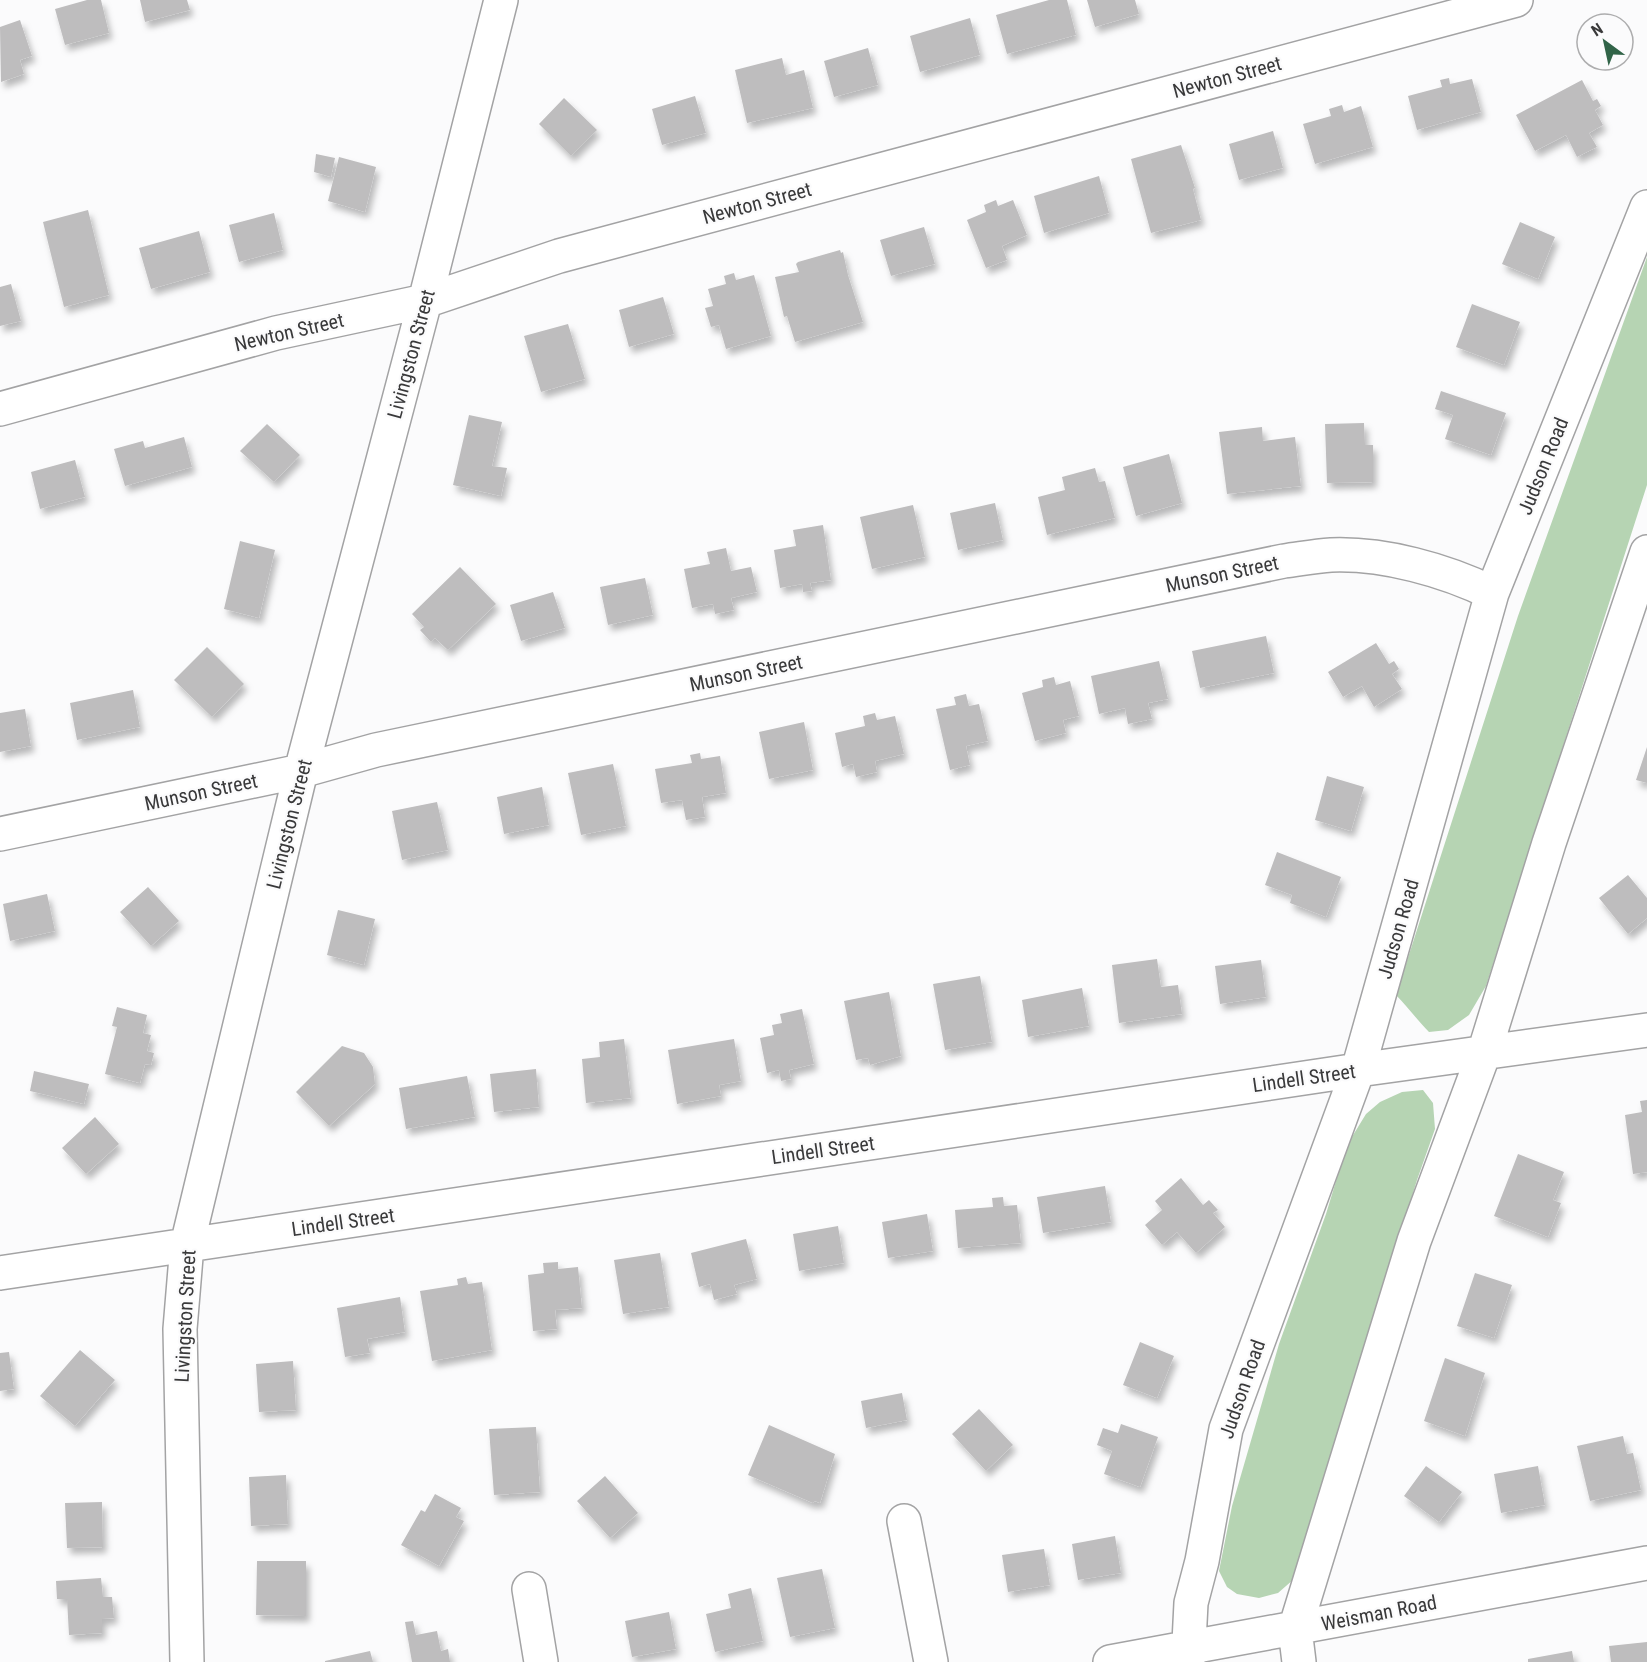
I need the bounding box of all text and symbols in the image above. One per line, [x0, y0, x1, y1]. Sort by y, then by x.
north arrow [1575, 12, 1635, 72]
text: N [1588, 19, 1606, 40]
street label: Newton Street [1170, 51, 1284, 103]
street label: Newton Street [700, 177, 814, 229]
street label: Livingston Street [382, 287, 440, 421]
street label: Newton Street [232, 308, 346, 356]
street label: Judson Road [1513, 414, 1573, 518]
street label: Munson Street [1163, 550, 1281, 598]
street label: Munson Street [687, 649, 805, 697]
street label: Livingston Street [261, 757, 317, 891]
street label: Munson Street [142, 768, 260, 816]
street label: Judson Road [1372, 876, 1424, 982]
street label: Lindell Street [1251, 1059, 1357, 1097]
street label: Lindell Street [770, 1131, 876, 1169]
street label: Lindell Street [290, 1203, 396, 1241]
street label: Livingston Street [170, 1249, 200, 1383]
street label: Judson Road [1214, 1336, 1270, 1442]
street label: Weisman Road [1319, 1590, 1439, 1636]

